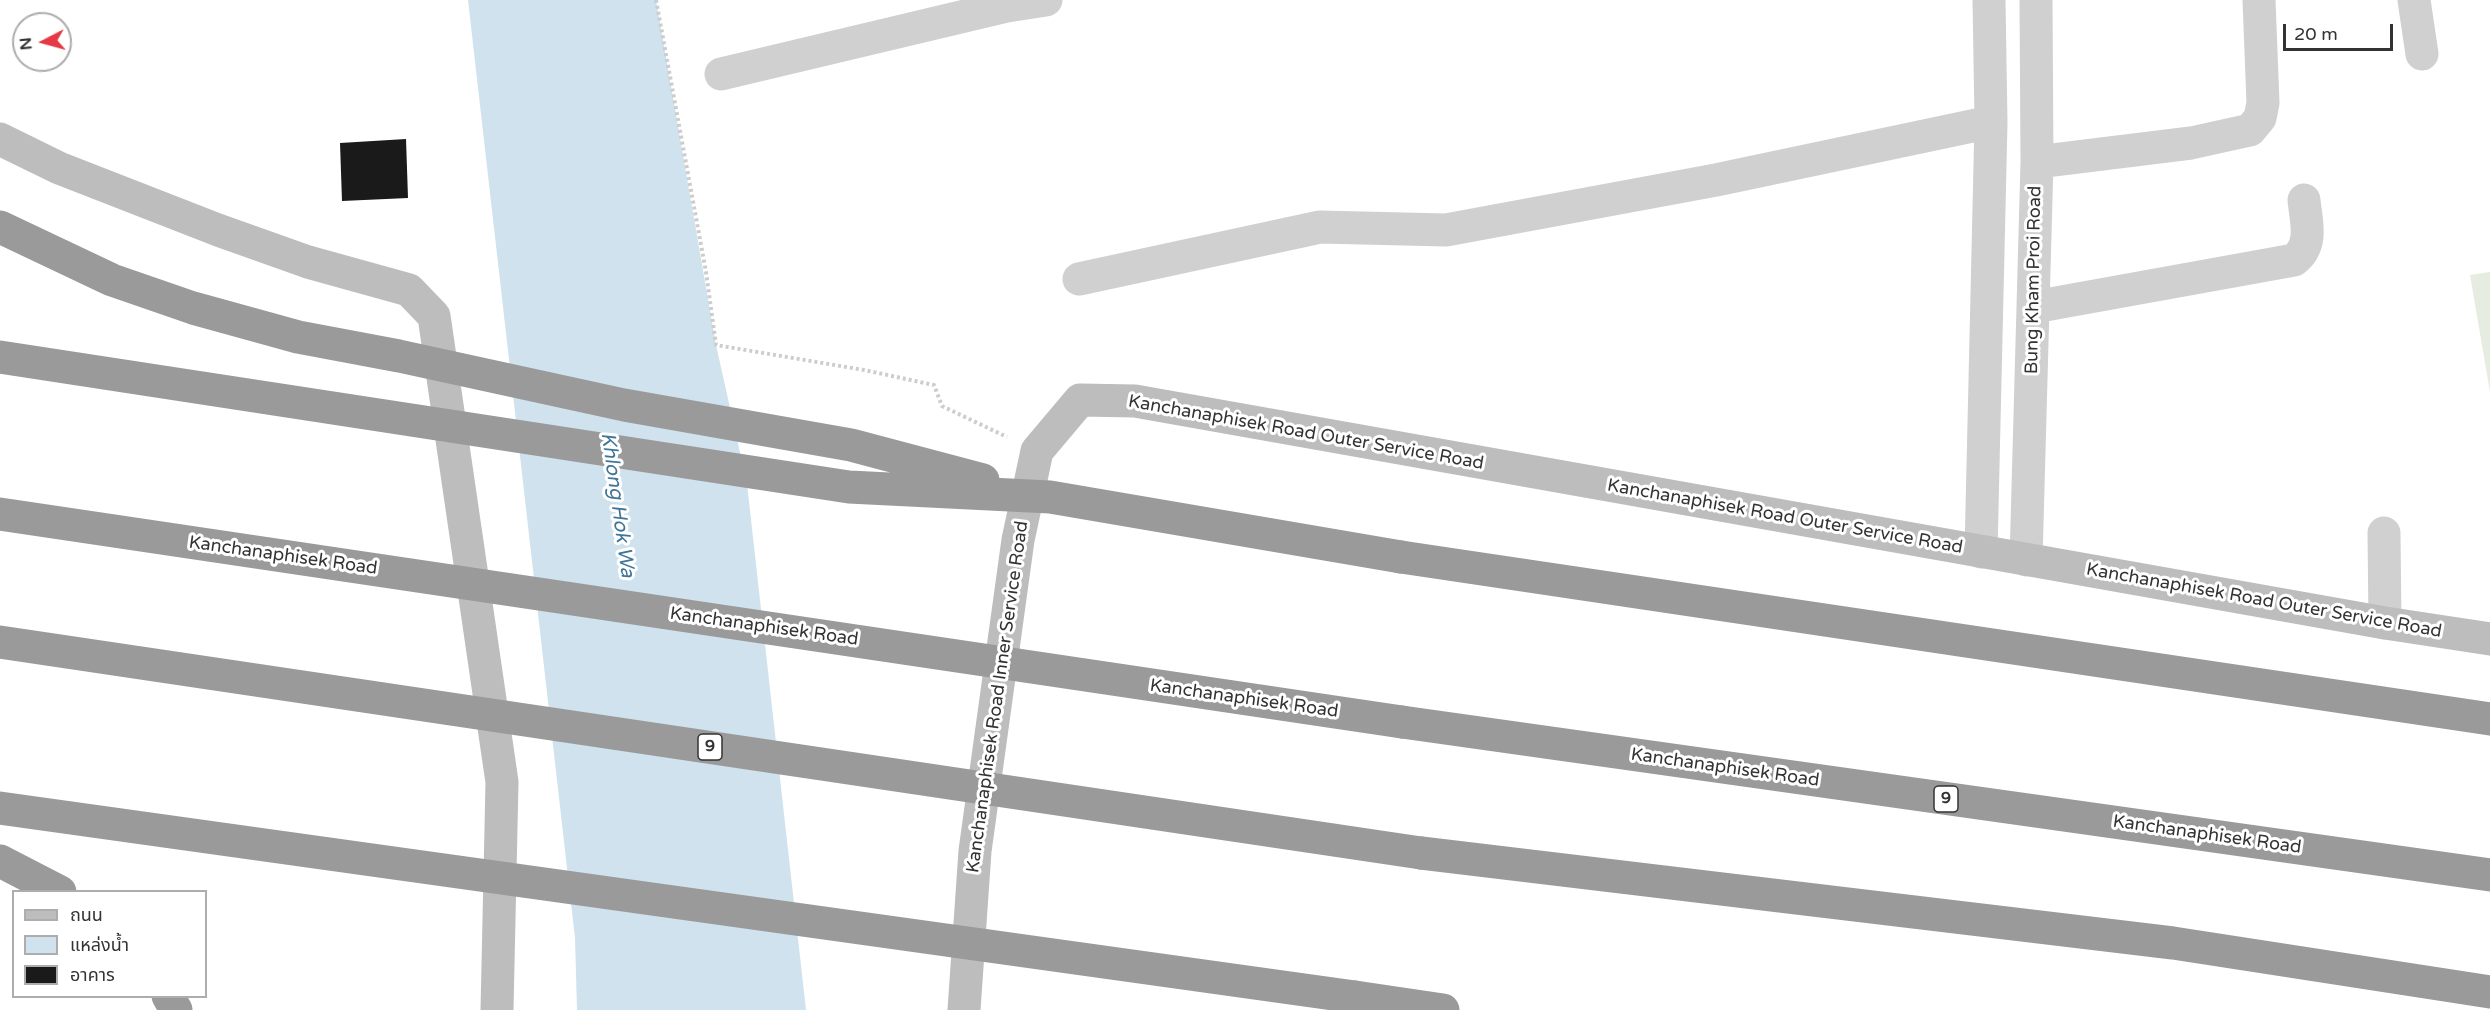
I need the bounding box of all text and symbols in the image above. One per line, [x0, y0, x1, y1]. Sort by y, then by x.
north arrow [12, 12, 72, 72]
scale bar [2286, 12, 2396, 50]
text: 20 m [2294, 23, 2338, 45]
text: N [15, 36, 37, 51]
street label: Bung Kham Proi Road [2022, 186, 2046, 374]
street label: Kanchanaphisek Road Outer Service Road [1127, 391, 1485, 475]
water label: Khlong Hok Wa [595, 431, 639, 579]
street label: Kanchanaphisek Road Outer Service Road [1606, 475, 1964, 559]
street label: Kanchanaphisek Road Inner Service Road [963, 520, 1033, 874]
street label: Kanchanaphisek Road [187, 532, 379, 580]
street label: Kanchanaphisek Road Outer Service Road [2085, 559, 2443, 643]
street label: Kanchanaphisek Road [668, 603, 860, 651]
street label: Kanchanaphisek Road [1148, 675, 1340, 723]
road number: 9 [698, 734, 722, 760]
street label: Kanchanaphisek Road [1629, 744, 1821, 792]
road number: 9 [1934, 786, 1958, 812]
street label: Kanchanaphisek Road [2111, 811, 2303, 859]
legend [12, 890, 207, 998]
text: ถนน [70, 904, 103, 926]
text: แหล่งน้ำ [70, 934, 129, 956]
text: อาคาร [70, 964, 115, 986]

